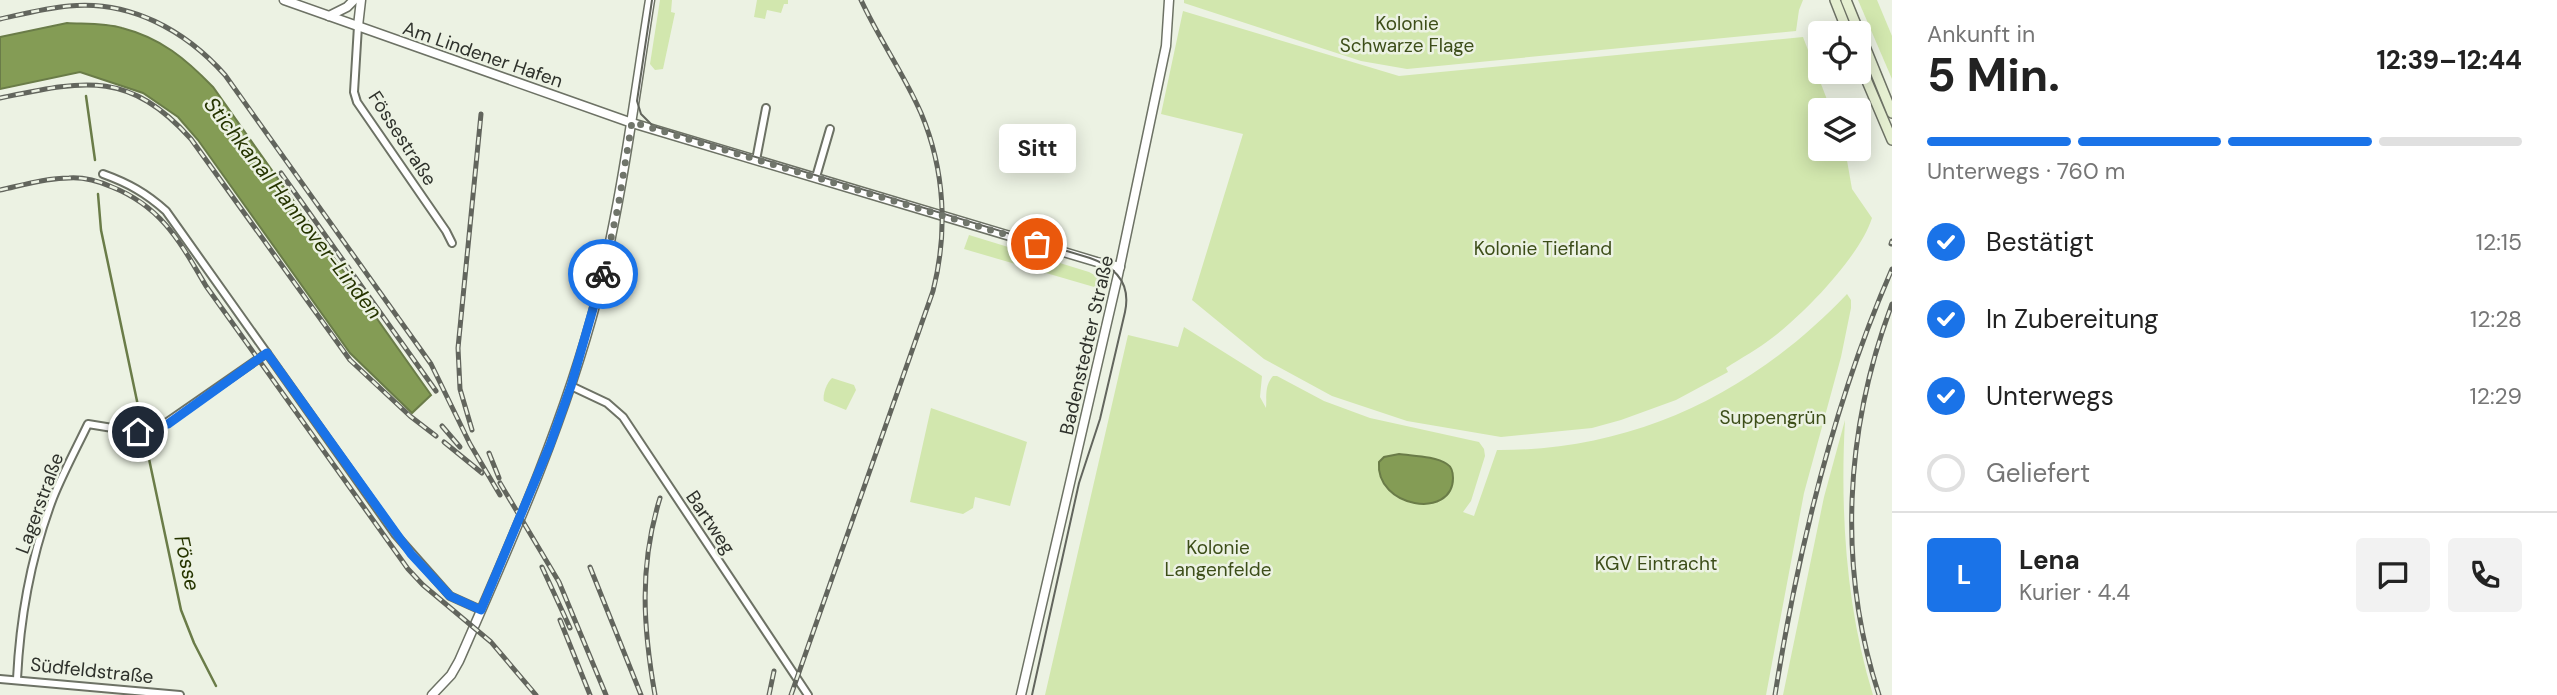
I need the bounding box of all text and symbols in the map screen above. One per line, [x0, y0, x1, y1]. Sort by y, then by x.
park label: Kolonie Schwarze Flage [1340, 11, 1474, 58]
street label: Am Lindener Hafen [400, 15, 566, 94]
text: Ankunft in [1927, 19, 2035, 49]
map controls [1808, 21, 1871, 161]
button: locate [1808, 21, 1871, 84]
text: 12:39–12:44 [2376, 43, 2522, 77]
text: 5 Min. [1927, 45, 2060, 105]
street label: Fössestraße [363, 86, 442, 190]
water label: Stichkanal Hannover-Linden [198, 91, 388, 325]
button: layers [1808, 98, 1871, 161]
callout: Sitt [998, 125, 1076, 174]
text: Sitt [1017, 133, 1058, 163]
text: Unterwegs · 760 m [1927, 156, 2125, 186]
pin [1007, 214, 1067, 274]
icon: check [1927, 223, 1965, 261]
icon: bag [1018, 225, 1056, 263]
text: Bestätigt [1986, 225, 2094, 259]
text: 12:15 [2476, 227, 2522, 257]
park label: Kolonie Tiefland [1474, 236, 1612, 261]
courier [568, 239, 638, 309]
street label: Badenstedter Straße [1054, 253, 1119, 437]
icon: bike [584, 255, 622, 293]
icon: check [1927, 300, 1965, 338]
text: In Zubereitung [1986, 302, 2159, 336]
text: 12:28 [2470, 304, 2522, 334]
icon: check [1927, 377, 1965, 415]
text: Unterwegs [1986, 379, 2114, 413]
text: 12:29 [2469, 381, 2522, 411]
pin [108, 402, 168, 462]
park label: Suppengrün [1720, 405, 1826, 430]
icon: home [119, 413, 157, 451]
street label: Lagerstraße [10, 449, 69, 557]
text: Geliefert [1986, 456, 2090, 490]
street label: Bartweg [680, 486, 741, 559]
water label: Fösse [167, 533, 207, 593]
park label: Kolonie Langenfelde [1165, 535, 1272, 582]
button: chat [2356, 538, 2430, 612]
button: phone [2448, 538, 2522, 612]
text: Lena [2019, 543, 2080, 577]
park label: KGV Eintracht [1595, 551, 1717, 576]
text: L [1957, 558, 1971, 592]
text: Kurier · 4.4 [2019, 577, 2130, 607]
street label: Südfeldstraße [29, 652, 155, 689]

